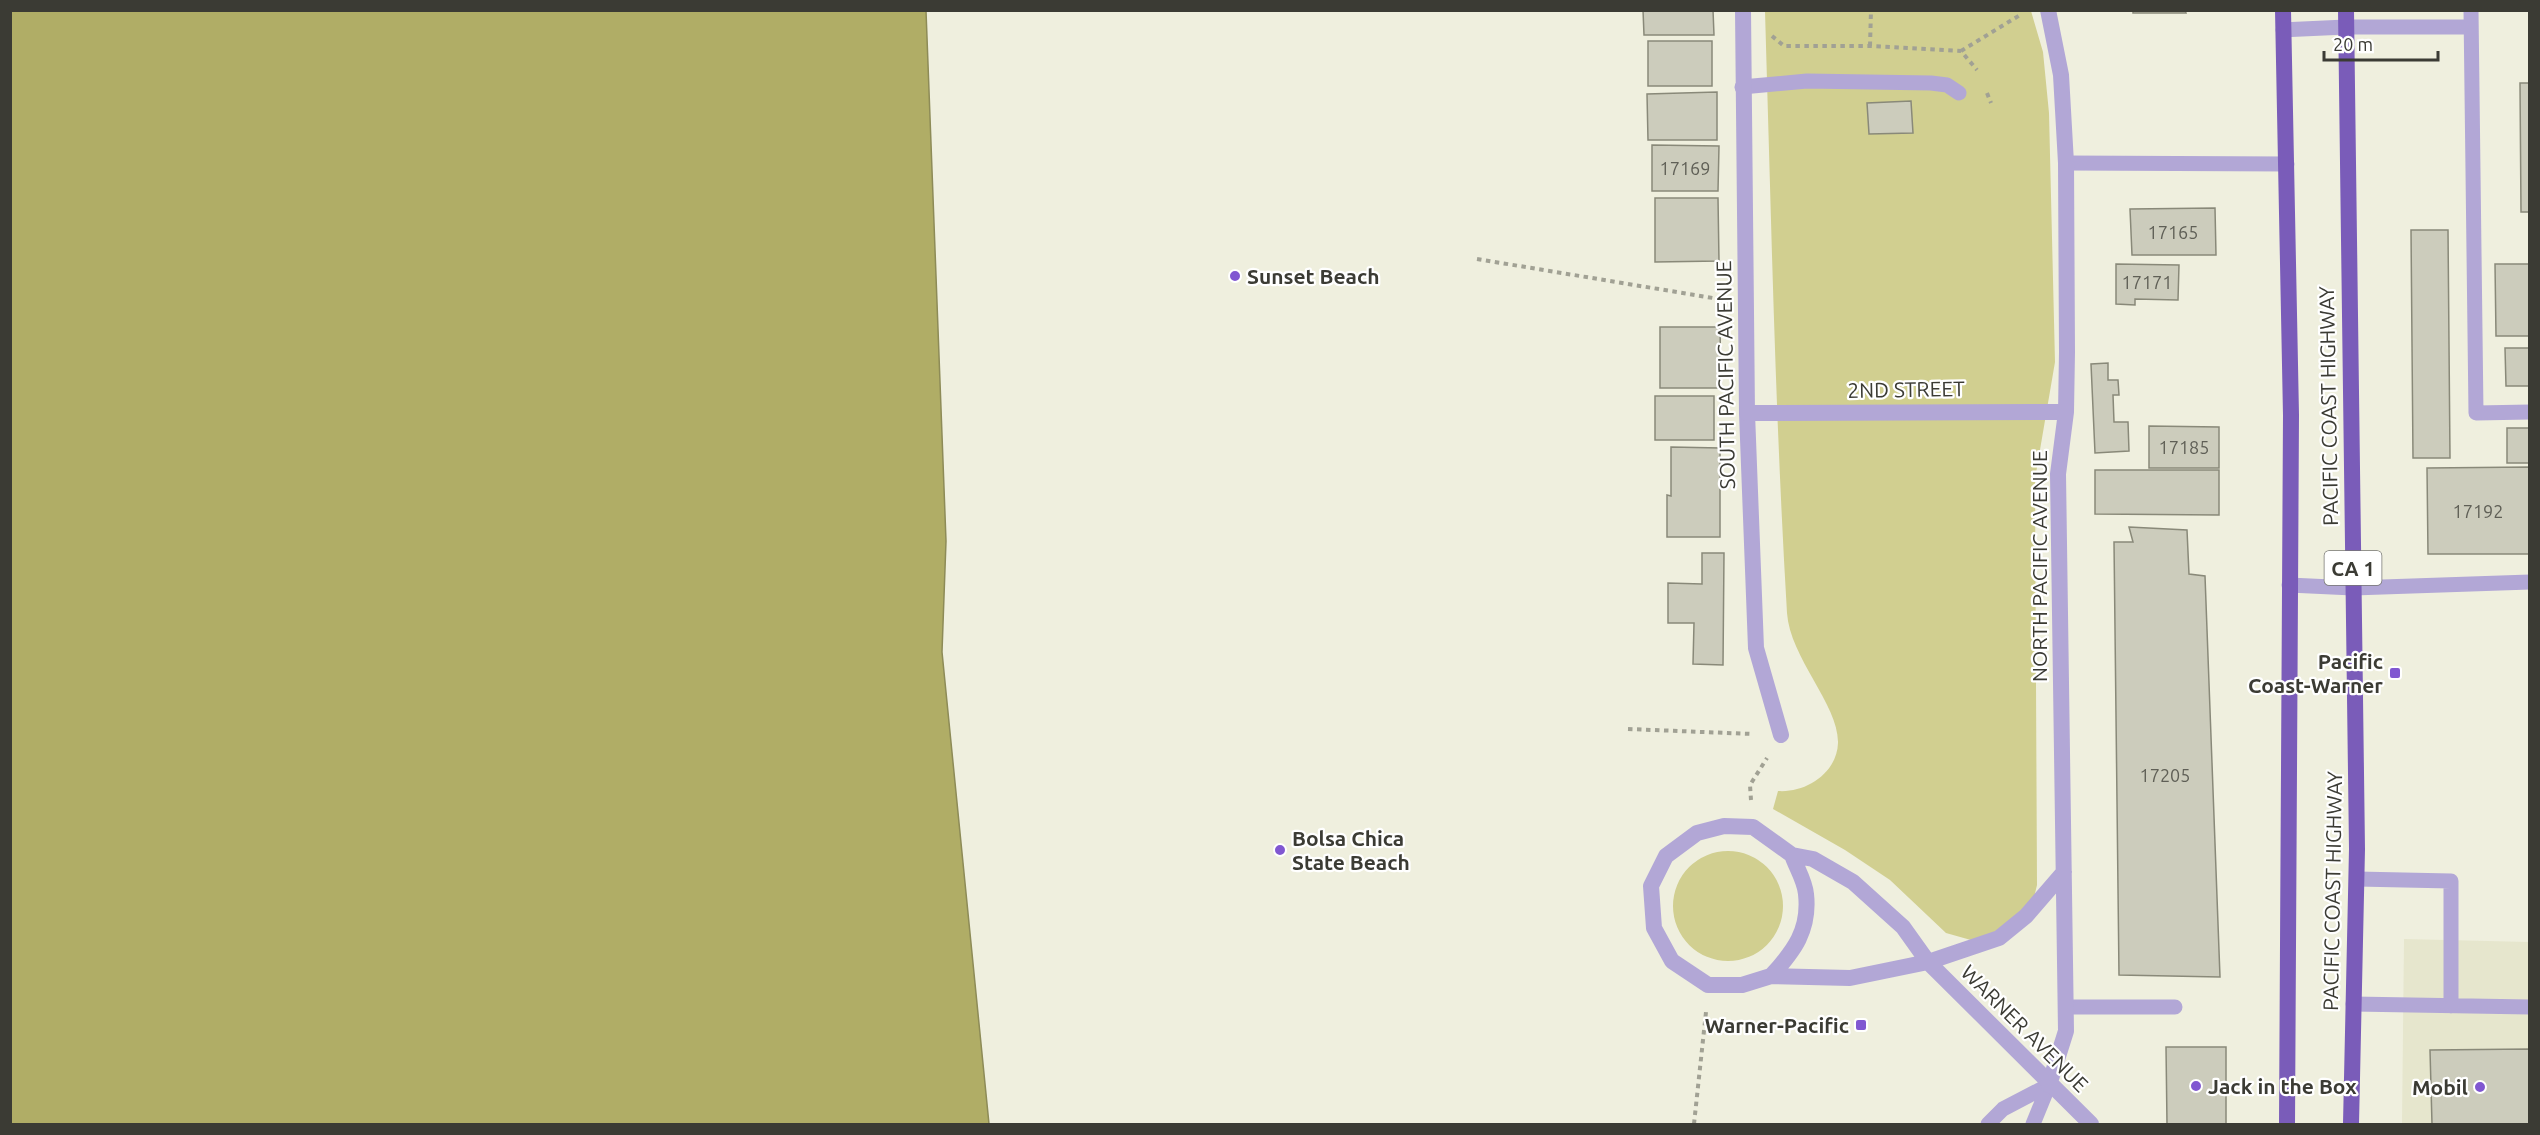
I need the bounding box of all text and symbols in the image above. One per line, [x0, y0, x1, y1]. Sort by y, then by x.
scale bar [2324, 24, 2438, 62]
text: 20 m [2333, 34, 2373, 54]
house number: 17169 [1660, 158, 1710, 178]
house number: 17165 [2148, 222, 2198, 242]
street label: SOUTH PACIFIC AVENUE [1711, 260, 1739, 490]
place label: Sunset Beach [1247, 264, 1380, 288]
marker: Sunset Beach [1228, 269, 1242, 283]
house number: 17171 [2122, 272, 2172, 292]
street label: PACIFIC COAST HIGHWAY [2314, 286, 2342, 526]
street label: 2ND STREET [1847, 376, 1965, 402]
house number: 17185 [2159, 437, 2209, 457]
street label: NORTH PACIFIC AVENUE [2027, 450, 2051, 682]
house number: 17192 [2453, 501, 2503, 521]
road number: CA 1 [2324, 551, 2382, 585]
place label: Pacific Coast-Warner [2248, 649, 2383, 697]
marker: Pacific Coast-Warner [2388, 666, 2402, 680]
house number: 17205 [2140, 765, 2190, 785]
street label: PACIFIC COAST HIGHWAY [2318, 771, 2346, 1011]
place label: Bolsa Chica State Beach [1292, 826, 1410, 874]
marker: Bolsa Chica State Beach [1273, 843, 1287, 857]
street label: WARNER AVENUE [1957, 960, 2093, 1096]
place label: Warner-Pacific [1705, 1013, 1849, 1037]
marker: Warner-Pacific [1854, 1018, 1868, 1032]
place label: Jack in the Box [2208, 1074, 2357, 1098]
place label: Mobil [2412, 1075, 2468, 1099]
marker: Jack in the Box [2189, 1079, 2203, 1093]
marker: Mobil [2473, 1080, 2487, 1094]

